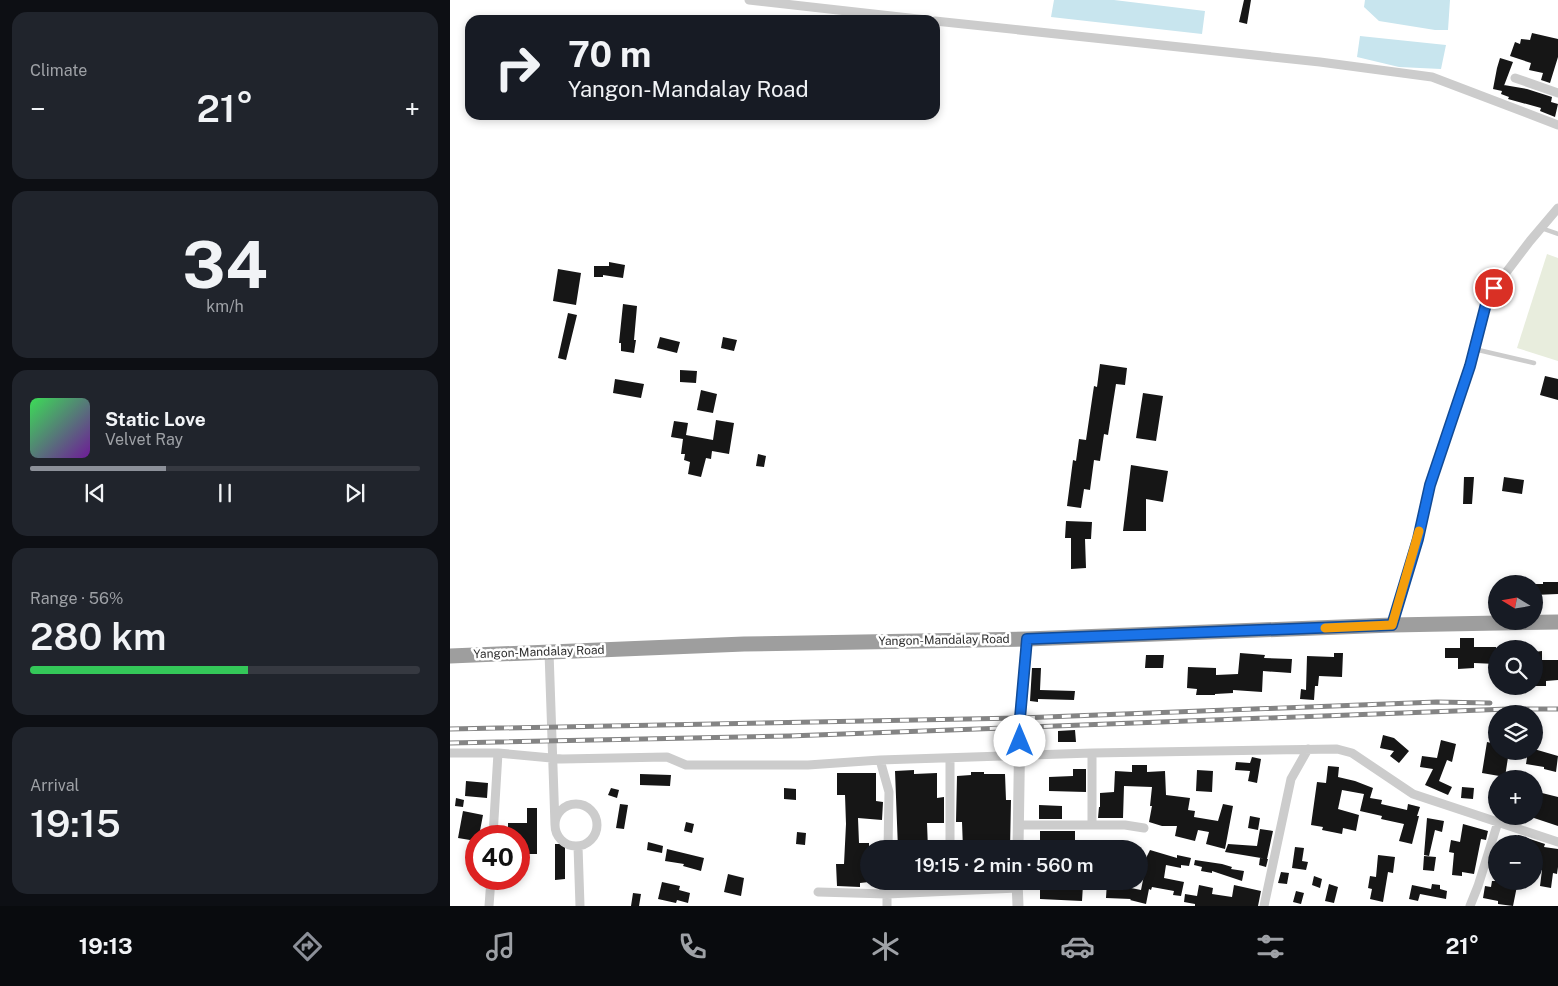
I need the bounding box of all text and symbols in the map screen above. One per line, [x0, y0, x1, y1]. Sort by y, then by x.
text: 70 m [568, 34, 651, 75]
icon: right [485, 35, 550, 100]
text: Climate [30, 61, 87, 80]
text: Yangon-Mandalay Road [568, 76, 809, 102]
text: 21° [196, 86, 254, 131]
text: − [30, 92, 46, 125]
text: + [404, 92, 420, 125]
text: 34 [182, 226, 268, 303]
pin [1473, 267, 1515, 309]
icon: arrive [1480, 274, 1508, 302]
text: km/h [206, 297, 244, 316]
text: Static Love [105, 408, 206, 430]
text: Velvet Ray [105, 430, 183, 449]
icon: previous [81, 479, 109, 507]
icon: pause [211, 479, 239, 507]
icon: next [341, 479, 369, 507]
north arrow [1488, 575, 1542, 630]
map controls [1488, 575, 1543, 890]
text: Range · 56% [30, 589, 123, 608]
text: 280 km [30, 614, 166, 659]
street label: Yangon-Mandalay Road [878, 632, 1010, 648]
button: search [1488, 640, 1543, 695]
street label: Yangon-Mandalay Road [473, 643, 605, 661]
button: layers [1488, 705, 1543, 760]
position arrow [993, 714, 1045, 766]
button: + [1488, 770, 1543, 825]
text: Arrival [30, 776, 79, 795]
text: 19:15 [30, 801, 121, 846]
speed limit sign: 40 [465, 825, 530, 890]
button: − [1488, 835, 1543, 890]
text: 19:15 · 2 min · 560 m [914, 854, 1094, 876]
icon: directions [290, 929, 325, 964]
icon: music [483, 929, 518, 964]
icon: phone [675, 929, 710, 964]
icon: climate [868, 929, 903, 964]
icon: car [1060, 929, 1095, 964]
icon: filters [1253, 929, 1288, 964]
text: 19:13 [79, 933, 133, 959]
text: 21° [1445, 933, 1479, 959]

